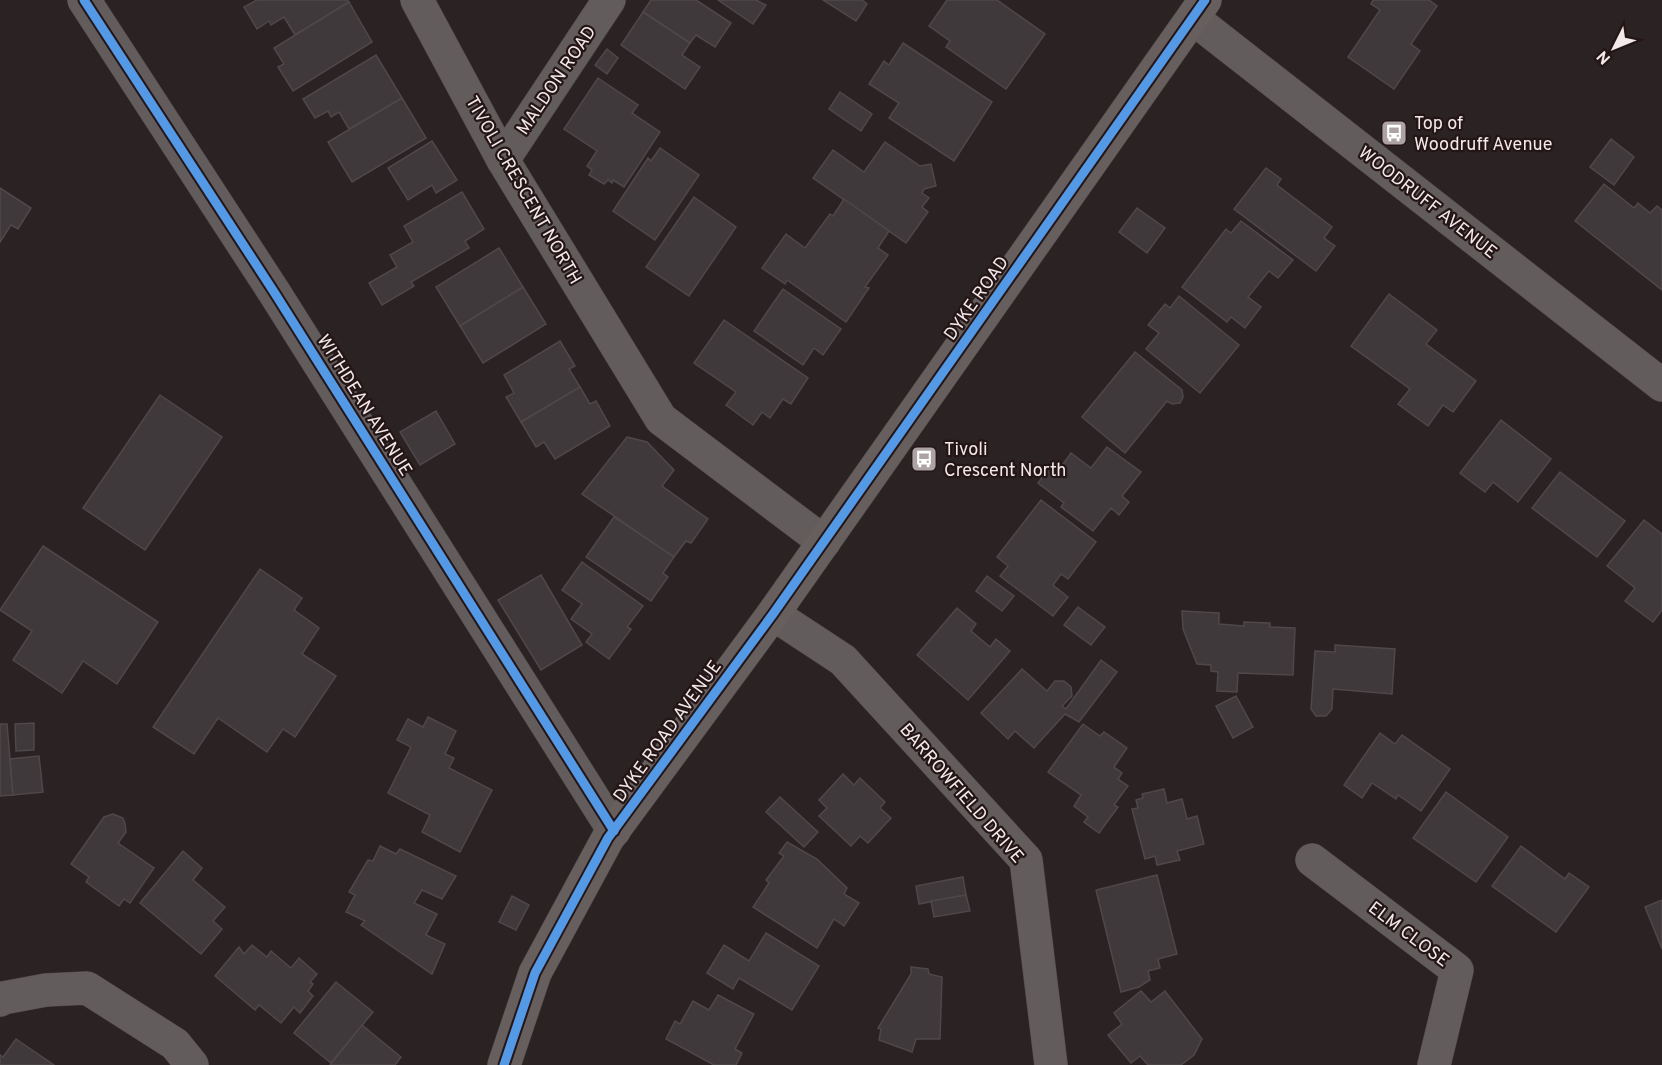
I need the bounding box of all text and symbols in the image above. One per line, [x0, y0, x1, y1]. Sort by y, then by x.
north arrow [1584, 18, 1644, 78]
street label: MALDON ROAD [512, 22, 602, 140]
text: N [1593, 46, 1616, 68]
street label: TIVOLI CRESCENT NORTH [459, 93, 586, 289]
place label: Top of Woodruff Avenue [1414, 113, 1552, 157]
bus stop icon: Top of Woodruff Avenue [1379, 118, 1409, 148]
street label: WOODRUFF AVENUE [1353, 142, 1501, 265]
street label: DYKE ROAD [940, 252, 1015, 346]
street label: WITHDEAN AVENUE [311, 331, 417, 481]
place label: Tivoli Crescent North [944, 439, 1066, 483]
bus stop icon: Tivoli Crescent North [909, 444, 939, 474]
street label: DYKE ROAD AVENUE [609, 656, 727, 807]
street label: BARROWFIELD DRIVE [894, 719, 1028, 869]
street label: ELM CLOSE [1363, 897, 1453, 973]

